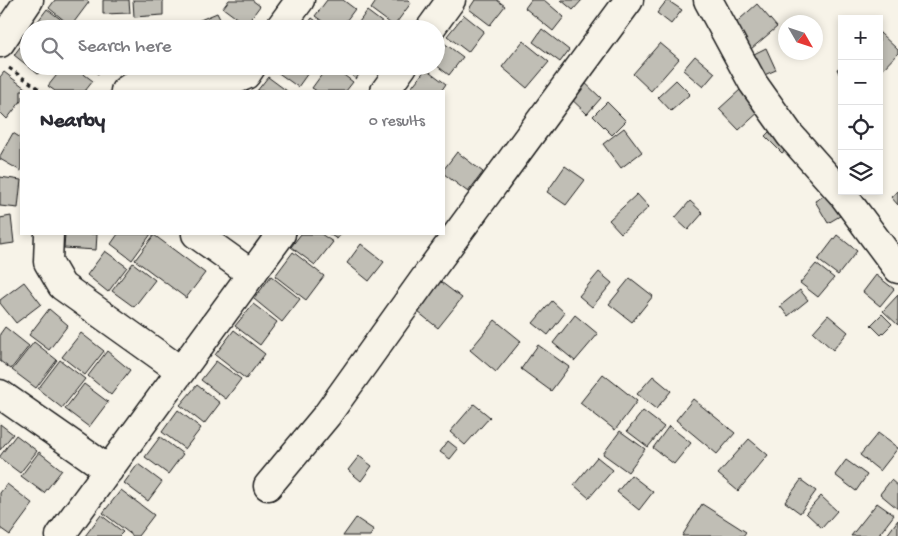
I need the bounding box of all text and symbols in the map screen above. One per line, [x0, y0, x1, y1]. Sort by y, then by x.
north arrow [778, 15, 823, 60]
map controls [838, 15, 883, 195]
button: + [838, 15, 883, 60]
search box [20, 20, 445, 75]
icon: search [38, 34, 66, 62]
text: Search here [78, 36, 172, 59]
button: − [838, 60, 883, 105]
button: locate [838, 105, 883, 150]
text: Nearby [40, 110, 105, 135]
text: 0 results [369, 113, 425, 132]
button: layers [838, 150, 883, 195]

